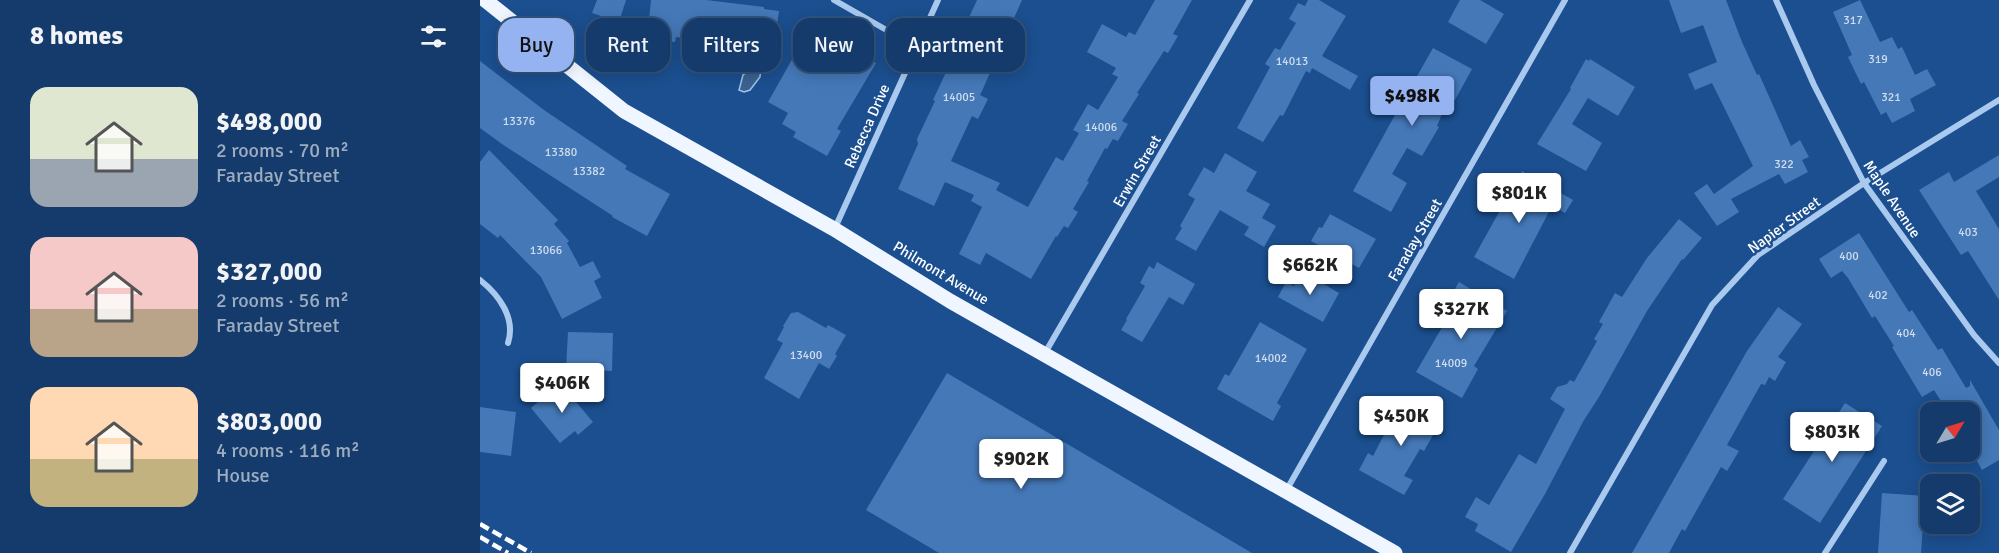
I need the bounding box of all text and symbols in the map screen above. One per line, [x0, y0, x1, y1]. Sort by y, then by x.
house number: 317 [1843, 13, 1863, 28]
chip: Buy [498, 18, 574, 72]
chip: Rent [586, 18, 670, 72]
chip: Filters [682, 18, 781, 72]
chip: New [793, 18, 874, 72]
chip: Apartment [886, 18, 1025, 72]
text: 8 homes [30, 20, 123, 52]
icon: filters [417, 20, 450, 53]
house number: 319 [1868, 52, 1888, 67]
house number: 14013 [1276, 54, 1308, 69]
pin: $498K [1370, 76, 1454, 127]
street label: Rebecca Drive [840, 81, 894, 171]
text: $498K [1384, 83, 1440, 108]
house number: 14005 [943, 90, 975, 105]
house number: 321 [1881, 90, 1901, 105]
text: $498,000 [216, 106, 322, 138]
icon: home [78, 111, 150, 183]
house number: 13376 [503, 114, 535, 129]
house number: 14006 [1085, 120, 1117, 135]
street label: Erwin Street [1109, 132, 1165, 210]
text: 2 rooms · 70 m² [216, 138, 349, 163]
house number: 13380 [545, 145, 577, 160]
house number: 322 [1774, 157, 1794, 172]
street label: Maple Avenue [1859, 157, 1925, 241]
text: Faraday Street [216, 163, 340, 188]
house number: 13382 [573, 164, 605, 179]
pin: $801K [1477, 173, 1561, 224]
text: $801K [1491, 180, 1547, 205]
street label: Napier Street [1744, 193, 1824, 257]
street label: Faraday Street [1384, 195, 1446, 285]
house number: 403 [1958, 225, 1978, 240]
street label: Philmont Avenue [890, 237, 992, 309]
house number: 13066 [530, 243, 562, 258]
pin: $662K [1268, 245, 1352, 296]
house number: 400 [1839, 249, 1859, 264]
text: $662K [1282, 252, 1338, 277]
text: $327,000 [216, 256, 322, 288]
icon: home [78, 261, 150, 333]
text: 2 rooms · 56 m² [216, 288, 349, 313]
house number: 402 [1868, 288, 1888, 303]
pin: $327K [1419, 289, 1503, 340]
text: $327K [1433, 296, 1489, 321]
text: Faraday Street [216, 313, 340, 338]
house number: 404 [1896, 326, 1916, 341]
house number: 13400 [790, 348, 822, 363]
house number: 14002 [1255, 351, 1287, 366]
house number: 14009 [1435, 356, 1467, 371]
pin: $406K [520, 363, 604, 414]
house number: 406 [1922, 365, 1942, 380]
text: $406K [534, 370, 590, 395]
pin: $450K [1359, 396, 1443, 447]
north arrow [1920, 402, 1980, 462]
map controls [1920, 402, 1980, 534]
text: $450K [1373, 403, 1429, 428]
text: $803,000 [216, 406, 322, 438]
icon: home [78, 411, 150, 483]
pin: $803K [1790, 412, 1874, 463]
text: $803K [1804, 419, 1860, 444]
text: 4 rooms · 116 m² [216, 438, 360, 463]
pin: $902K [979, 439, 1063, 490]
text: $902K [993, 446, 1049, 471]
text: House [216, 463, 270, 488]
button: layers [1920, 474, 1980, 534]

